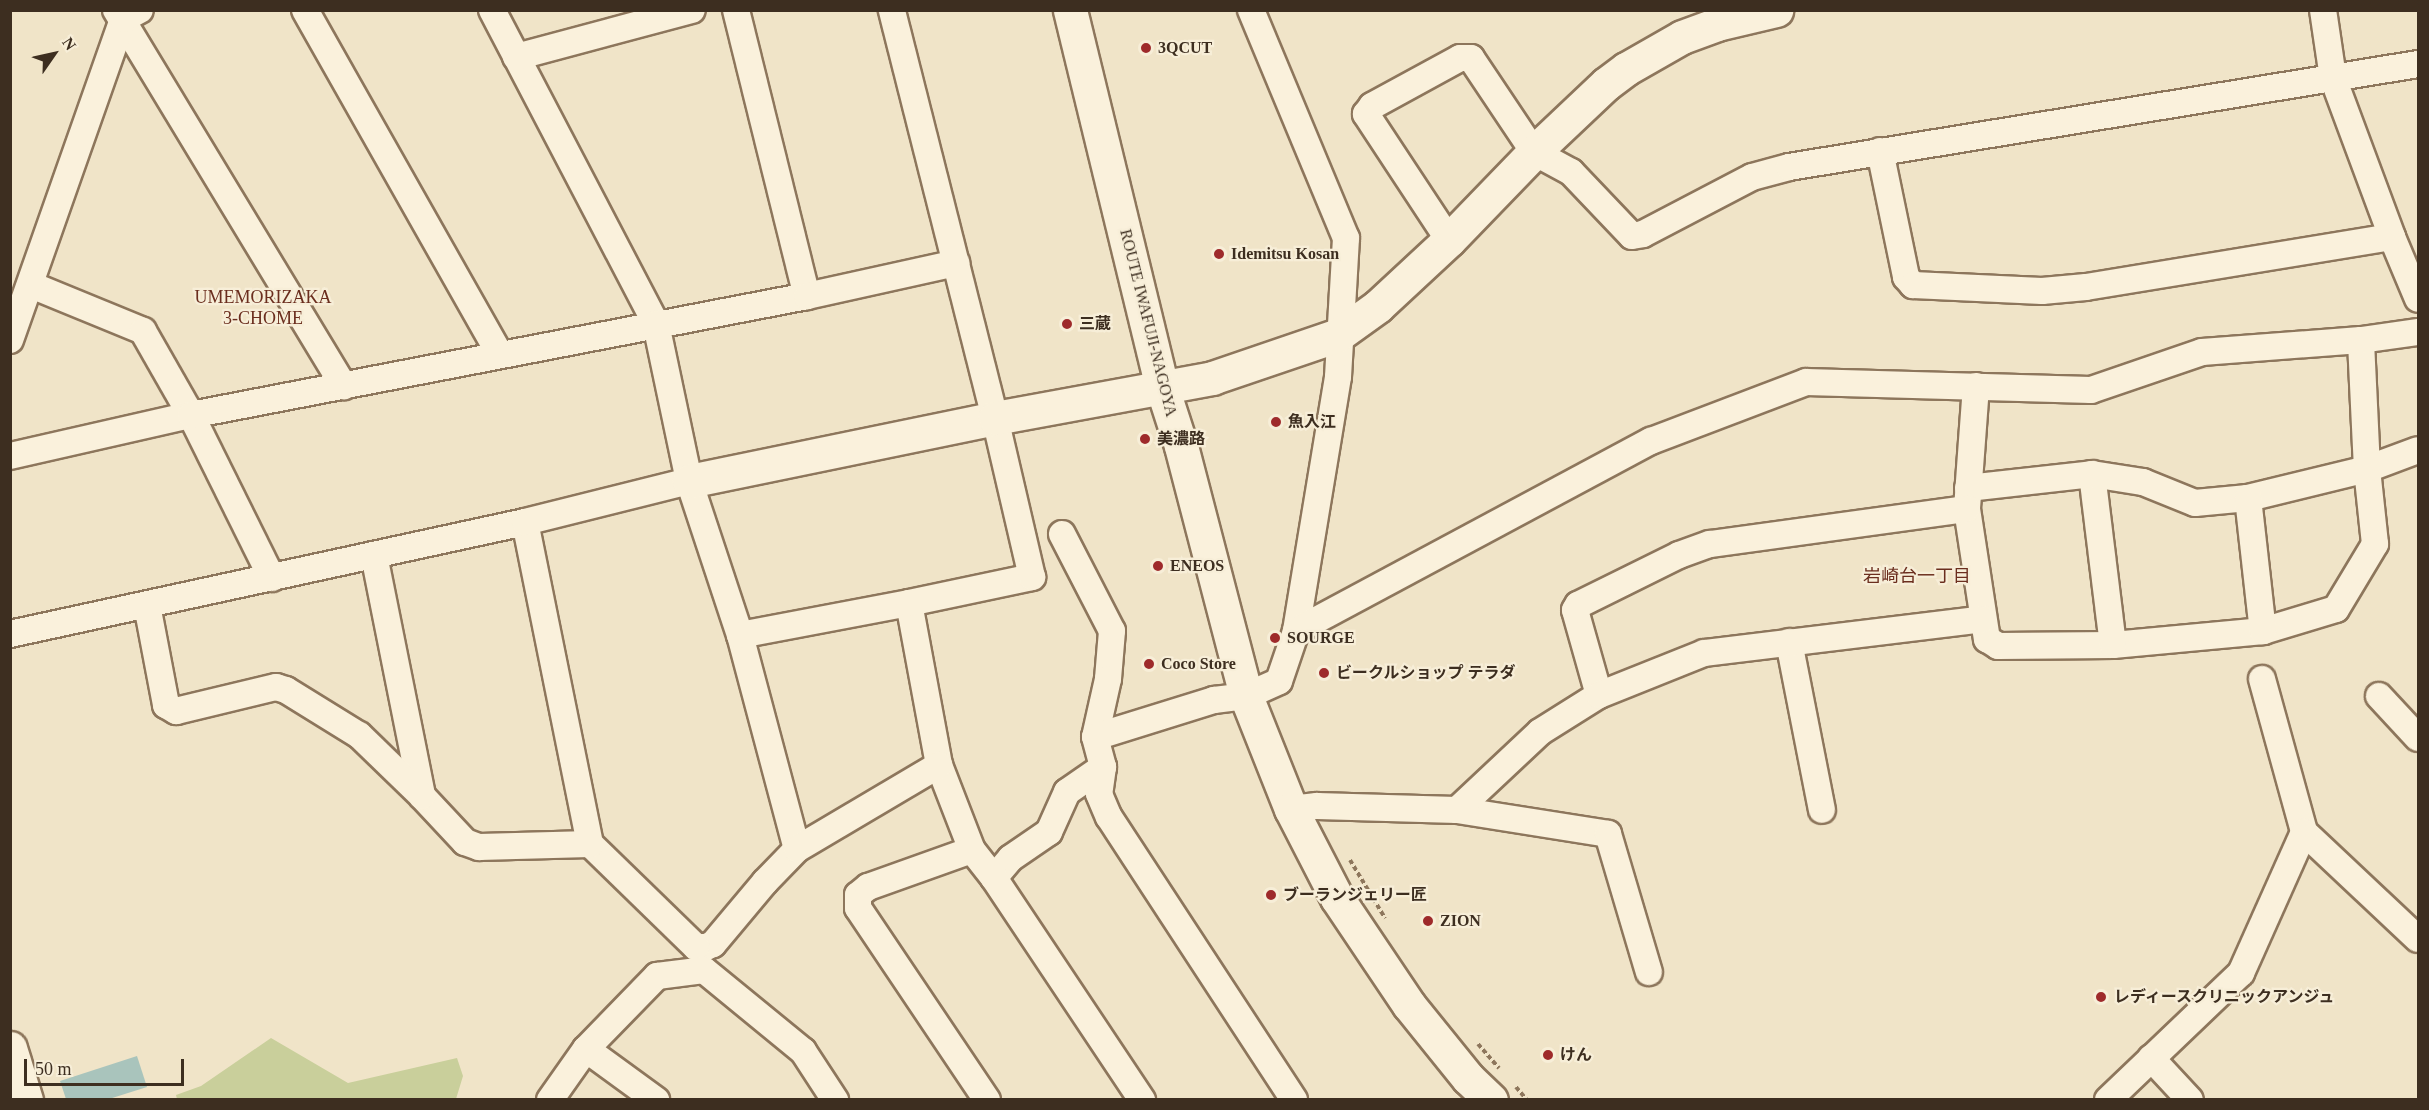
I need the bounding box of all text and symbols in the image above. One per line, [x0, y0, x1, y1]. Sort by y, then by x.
north arrow [24, 24, 84, 84]
text: N [59, 34, 80, 53]
place label: 3QCUT [1158, 38, 1212, 58]
marker: 3QCUT [1139, 41, 1153, 55]
street label: ROUTE IWAFUJI-NAGOYA [1115, 227, 1181, 419]
place label: Idemitsu Kosan [1231, 244, 1339, 264]
marker: Idemitsu Kosan [1212, 247, 1226, 261]
district label: UMEMORIZAKA 3-CHOME [186, 287, 340, 330]
place label: 三蔵 [1079, 314, 1111, 334]
marker: 三蔵 [1060, 317, 1074, 331]
place label: 魚入江 [1288, 412, 1336, 432]
marker: 魚入江 [1269, 415, 1283, 429]
place label: 美濃路 [1157, 429, 1205, 449]
marker: 美濃路 [1138, 432, 1152, 446]
place label: ENEOS [1170, 556, 1224, 576]
marker: ENEOS [1151, 559, 1165, 573]
district label: 岩崎台一丁目 [1863, 565, 1971, 587]
place label: SOURGE [1287, 628, 1355, 648]
marker: SOURGE [1268, 631, 1282, 645]
place label: Coco Store [1161, 654, 1236, 674]
marker: Coco Store [1142, 657, 1156, 671]
place label: ビークルショップ テラダ [1336, 663, 1516, 683]
marker: ビークルショップ テラダ [1317, 666, 1331, 680]
place label: ブーランジェリー匠 [1283, 885, 1427, 905]
marker: ブーランジェリー匠 [1264, 888, 1278, 902]
place label: ZION [1440, 911, 1481, 931]
marker: ZION [1421, 914, 1435, 928]
place label: レディースクリニックアンジュ [2114, 987, 2338, 1007]
marker: レディースクリニックアンジュ [2092, 988, 2110, 1006]
place label: けん [1560, 1045, 1592, 1065]
scale bar [27, 1047, 188, 1085]
marker: けん [1541, 1048, 1555, 1062]
text: 50 m [35, 1059, 72, 1079]

